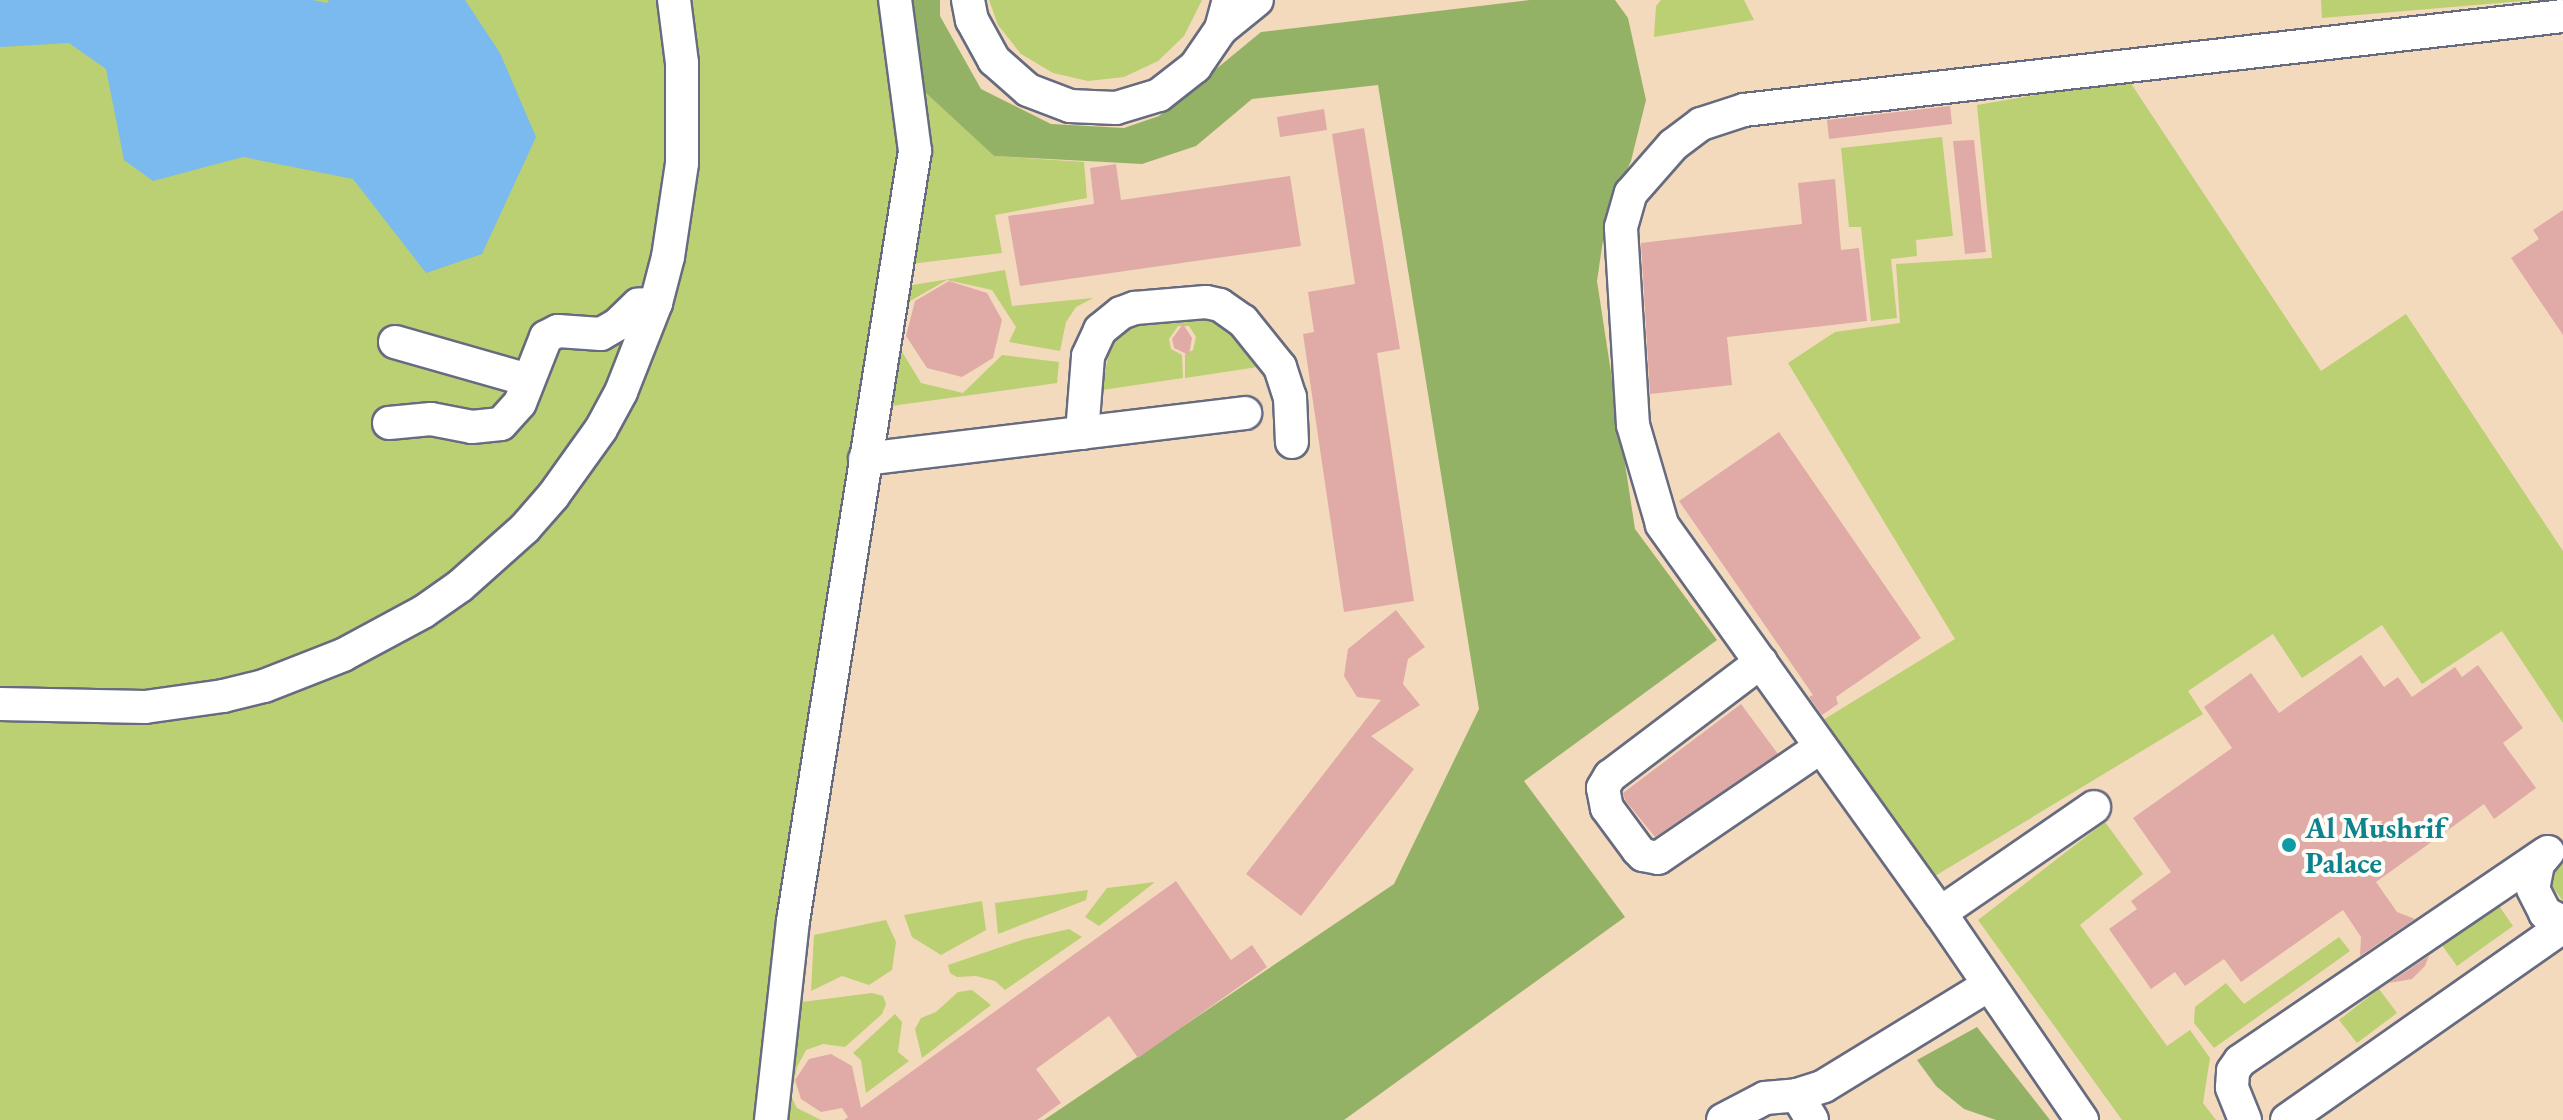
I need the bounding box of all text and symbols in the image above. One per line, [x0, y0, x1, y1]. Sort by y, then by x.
place label: Al Mushrif Palace [2305, 810, 2445, 880]
marker: Al Mushrif Palace [2280, 836, 2298, 854]

